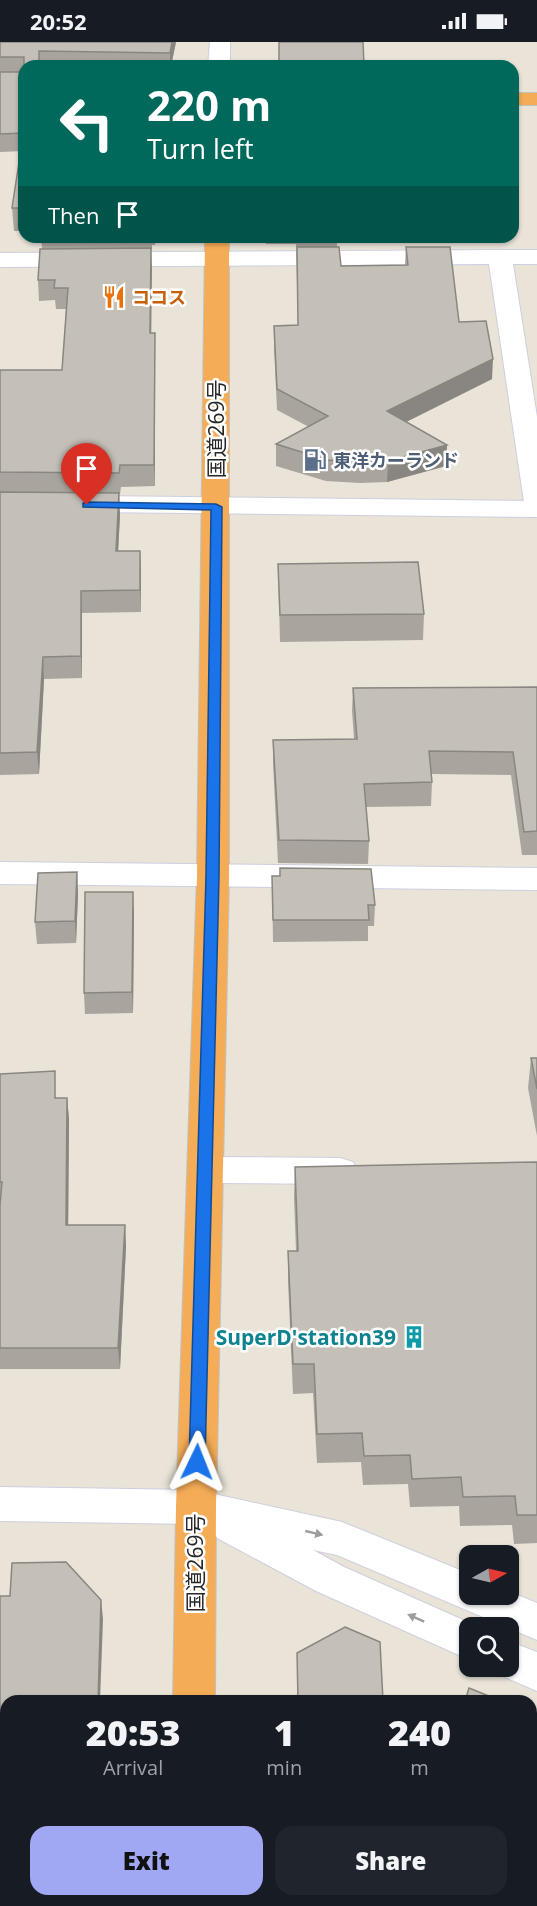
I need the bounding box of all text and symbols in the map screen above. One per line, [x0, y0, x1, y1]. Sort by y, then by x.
text: 20:52 [30, 6, 87, 36]
text: 220 m [147, 76, 271, 133]
icon: left [48, 84, 126, 162]
text: Turn left [147, 130, 254, 167]
icon: arrive [111, 198, 144, 231]
text: Then [48, 200, 99, 230]
restaurant icon: ココス [101, 284, 127, 310]
place label: ココス [132, 285, 186, 309]
street label: 国道269号 [202, 379, 230, 479]
pin [61, 443, 112, 505]
fuel station icon: 東洋カーランド [302, 447, 328, 473]
place label: 東洋カーランド [333, 448, 459, 472]
icon: arrive [70, 452, 103, 485]
place label: SuperD'station39 [216, 1323, 396, 1351]
building icon: SuperD'station39 [401, 1324, 427, 1350]
position arrow [165, 1430, 229, 1494]
street label: 国道269号 [181, 1513, 209, 1613]
one-way arrow [305, 1529, 324, 1538]
north arrow [459, 1545, 519, 1605]
map controls [459, 1545, 519, 1677]
one-way arrow [408, 1613, 425, 1622]
button: search [459, 1617, 519, 1677]
text: 20:53 [86, 1708, 181, 1757]
text: 1 [274, 1708, 295, 1757]
text: 240 [388, 1708, 451, 1757]
text: Arrival [103, 1754, 163, 1781]
text: min [266, 1754, 302, 1781]
text: m [410, 1754, 429, 1781]
button: Exit [30, 1826, 263, 1895]
button: Share [275, 1826, 507, 1895]

